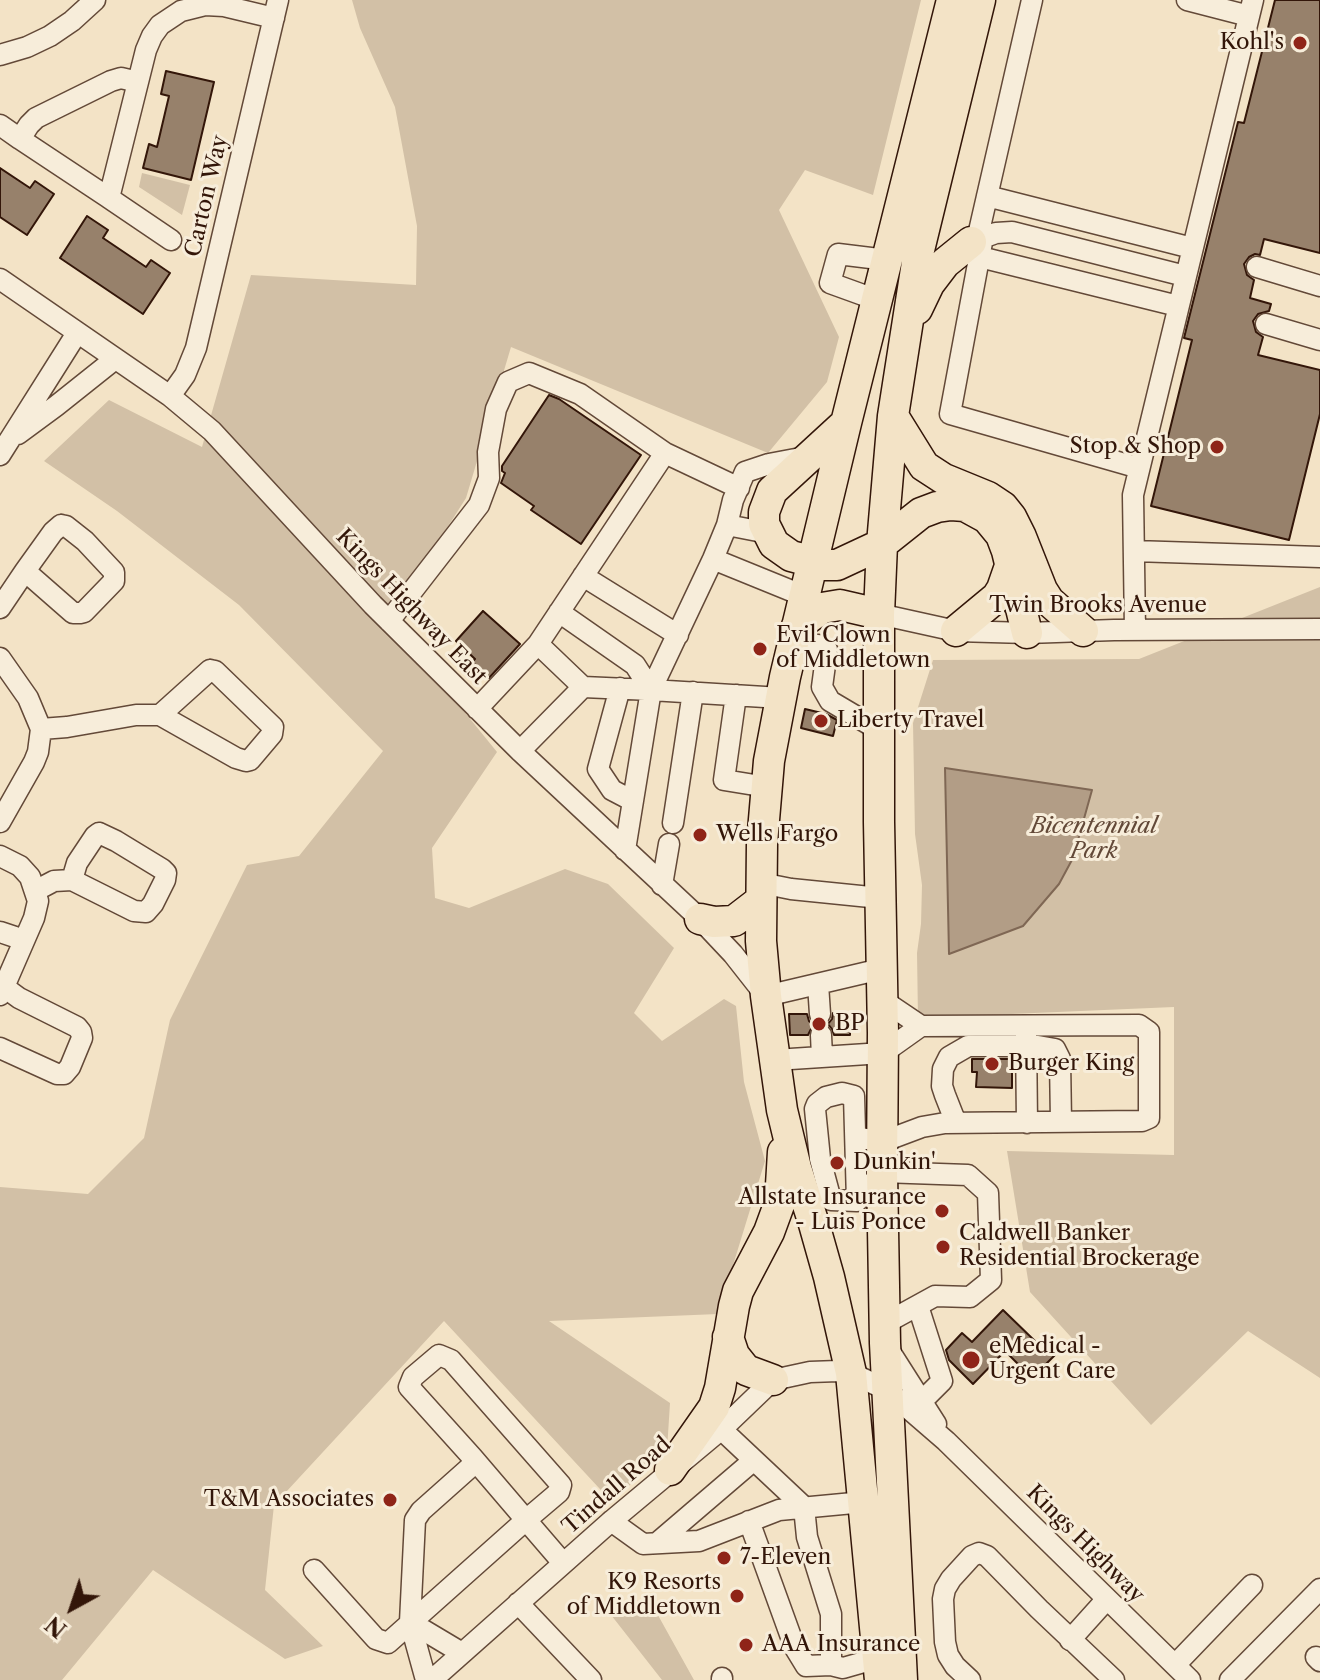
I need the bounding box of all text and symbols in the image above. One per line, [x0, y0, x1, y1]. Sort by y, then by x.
place label: Kohl's [1220, 30, 1284, 56]
marker: Kohl's [1291, 34, 1309, 52]
street label: Carton Way [180, 133, 234, 259]
place label: Stop & Shop [1070, 434, 1201, 460]
marker: Stop & Shop [1208, 438, 1226, 456]
street label: Kings Highway East [330, 524, 492, 690]
street label: Twin Brooks Avenue [989, 593, 1207, 619]
place label: Evil Clown of Middletown [776, 623, 930, 674]
marker: Evil Clown of Middletown [751, 640, 769, 658]
place label: Liberty Travel [837, 708, 984, 734]
marker: Liberty Travel [812, 712, 830, 730]
park label: Bicentennial Park [1030, 814, 1158, 866]
place label: Wells Fargo [716, 822, 838, 848]
marker: Wells Fargo [691, 826, 709, 844]
place label: BP [835, 1011, 865, 1037]
marker: BP [810, 1015, 828, 1033]
place label: Burger King [1008, 1051, 1134, 1077]
marker: Burger King [983, 1055, 1001, 1073]
place label: Dunkin' [853, 1150, 936, 1176]
marker: Dunkin' [828, 1154, 846, 1172]
place label: Allstate Insurance - Luis Ponce [738, 1185, 926, 1236]
marker: Allstate Insurance - Luis Ponce [933, 1202, 951, 1220]
place label: Caldwell Banker Residential Brockerage [959, 1221, 1200, 1272]
marker: Caldwell Banker Residential Brockerage [934, 1238, 952, 1256]
place label: eMedical - Urgent Care [989, 1334, 1116, 1386]
marker: eMedical - Urgent Care [960, 1349, 982, 1371]
street label: Tindall Road [557, 1432, 677, 1540]
street label: Kings Highway [1021, 1480, 1149, 1608]
place label: T&M Associates [204, 1487, 374, 1513]
marker: T&M Associates [381, 1491, 399, 1509]
place label: 7-Eleven [740, 1545, 831, 1571]
marker: 7-Eleven [715, 1549, 733, 1567]
north arrow [32, 1568, 112, 1648]
place label: K9 Resorts of Middletown [567, 1570, 721, 1622]
marker: K9 Resorts of Middletown [728, 1587, 746, 1605]
text: N [40, 1610, 72, 1643]
place label: AAA Insurance [762, 1632, 920, 1658]
marker: AAA Insurance [737, 1636, 755, 1654]

